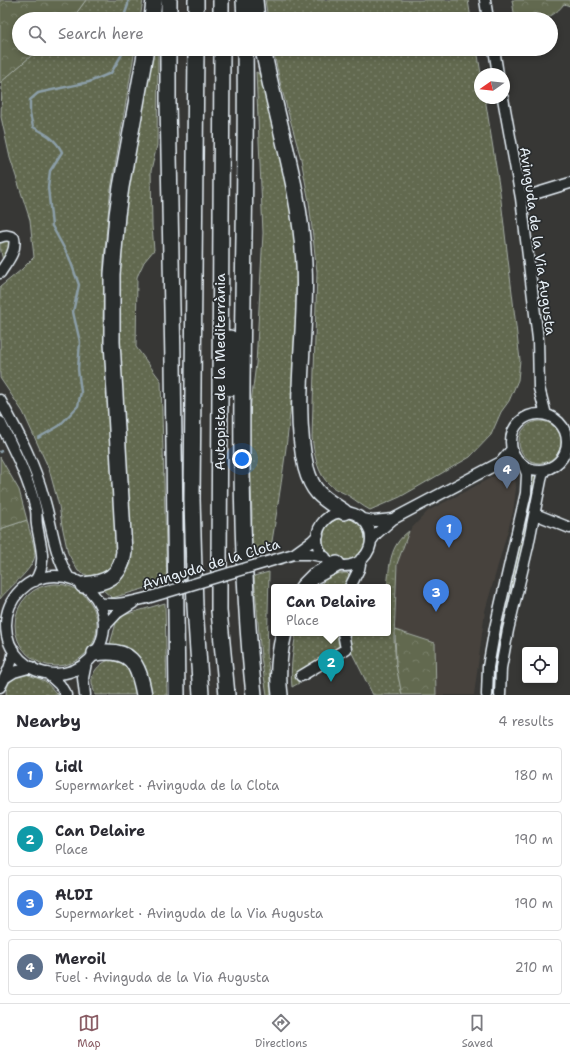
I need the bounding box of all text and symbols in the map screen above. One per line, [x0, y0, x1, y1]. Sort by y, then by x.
search box [12, 12, 558, 56]
icon: search [26, 23, 48, 45]
text: Search here [58, 24, 144, 44]
north arrow [474, 68, 510, 104]
street label: Avinguda de la Via Augusta [516, 146, 560, 337]
street label: Autopista de la Mediterrània [211, 273, 229, 471]
your location [232, 449, 252, 469]
pin: 4 [494, 456, 520, 489]
pin: 1 [436, 515, 462, 548]
street label: Avinguda de la Clota [140, 534, 282, 594]
pin: 3 [423, 579, 449, 612]
popup [271, 584, 391, 636]
text: Can Delaire [286, 592, 376, 612]
text: Place [286, 612, 319, 629]
map controls [522, 647, 558, 683]
button: locate [522, 647, 558, 683]
pin: 2 [318, 649, 344, 682]
text: Nearby [16, 710, 81, 732]
text: 4 results [498, 713, 554, 730]
text: Lidl [55, 757, 83, 777]
text: 1 [27, 767, 33, 784]
text: 180 m [514, 767, 553, 784]
text: Supermarket · Avinguda de la Clota [55, 777, 279, 794]
text: Can Delaire [55, 821, 145, 841]
text: 2 [25, 831, 35, 848]
text: 190 m [514, 831, 553, 848]
text: Place [55, 841, 88, 858]
text: ALDI [55, 885, 93, 905]
text: 3 [25, 895, 35, 912]
text: 190 m [514, 895, 553, 912]
text: Supermarket · Avinguda de la Via Augusta [55, 905, 323, 922]
text: Meroil [55, 949, 106, 969]
text: 4 [25, 959, 35, 976]
text: 210 m [515, 959, 553, 976]
text: Fuel · Avinguda de la Via Augusta [55, 969, 269, 986]
tab: Map [77, 1012, 101, 1051]
tab: Directions [255, 1012, 307, 1051]
tab: Saved [462, 1012, 493, 1051]

